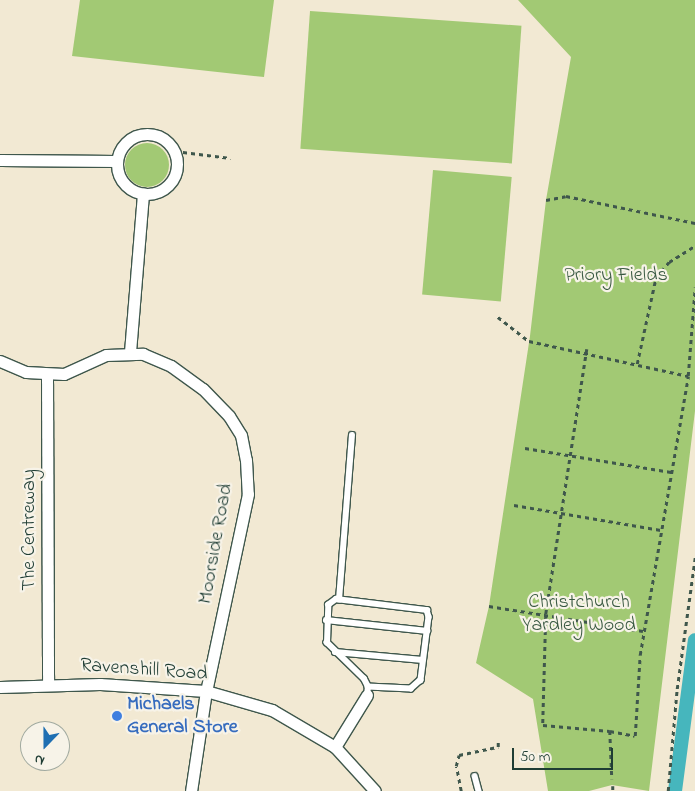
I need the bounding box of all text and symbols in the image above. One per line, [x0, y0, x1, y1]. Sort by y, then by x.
park label: Priory Fields [564, 263, 668, 287]
street label: The Centreway [17, 469, 41, 591]
street label: Moorside Road [194, 482, 238, 606]
park label: Christchurch Yardley Wood [522, 591, 636, 638]
street label: Ravenshill Road [80, 654, 208, 686]
place label: Michaels General Store [127, 692, 238, 739]
marker: Michaels General Store [111, 710, 123, 722]
north arrow [20, 721, 70, 771]
scale bar [515, 738, 616, 770]
text: 50 m [520, 746, 550, 768]
text: N [31, 748, 48, 771]

